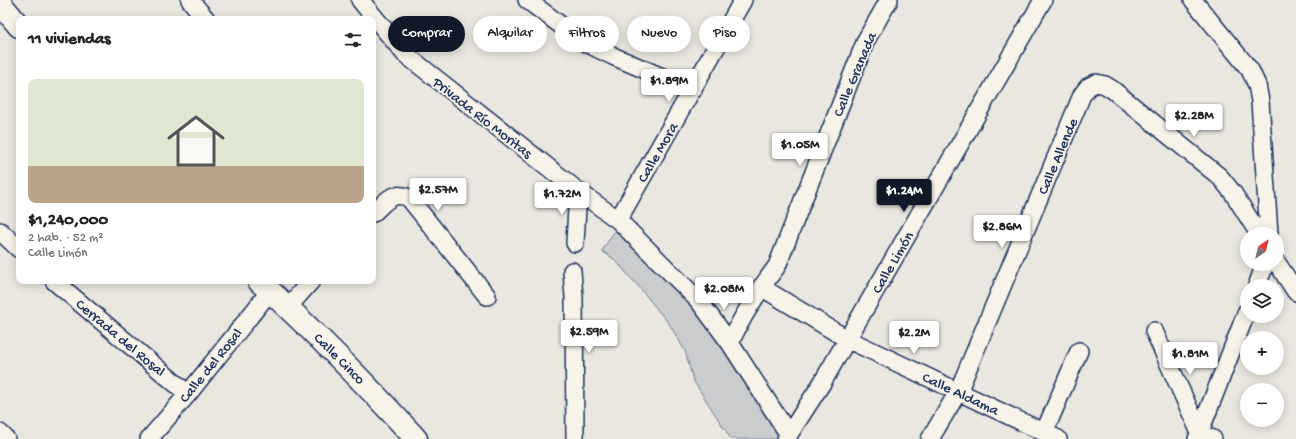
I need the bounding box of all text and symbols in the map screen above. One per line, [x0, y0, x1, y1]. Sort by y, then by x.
chip: Comprar [388, 16, 465, 52]
chip: Alquilar [473, 16, 547, 52]
chip: Filtros [555, 16, 619, 52]
chip: Nuevo [627, 16, 691, 52]
chip: Piso [699, 16, 750, 52]
icon: filters [342, 29, 364, 51]
street label: Calle Granada [830, 29, 882, 120]
text: 11 viviendas [28, 30, 111, 50]
pin: $1.89M [636, 69, 702, 103]
street label: Privada Río Moritas [428, 73, 536, 163]
text: $1.89M [650, 74, 688, 89]
pin: $2.28M [1161, 104, 1227, 138]
icon: home [160, 105, 232, 177]
text: $2.28M [1175, 109, 1213, 124]
street label: Calle Allende [1035, 116, 1083, 198]
street label: Calle Mora [634, 119, 683, 186]
pin: $1.05M [767, 133, 833, 167]
text: $1.05M [781, 138, 819, 153]
pin: $2.57M [405, 178, 471, 212]
pin: $1.24M [871, 179, 937, 213]
pin: $1.72M [529, 182, 595, 216]
text: $2.57M [419, 183, 457, 198]
text: $1.24M [886, 184, 922, 199]
text: $1.72M [543, 187, 581, 202]
text: $1,240,000 [28, 211, 108, 231]
pin: $2.86M [969, 215, 1035, 249]
text: $2.86M [982, 220, 1022, 235]
north arrow [1240, 227, 1284, 271]
map controls [1240, 227, 1284, 427]
street label: Calle Limón [869, 229, 919, 297]
text: 2 hab. · 52 m² [28, 231, 104, 246]
text: Calle Limón [28, 246, 88, 261]
pin: $2.08M [691, 277, 757, 311]
button: layers [1240, 279, 1284, 323]
text: $2.08M [704, 282, 744, 297]
street label: Cerrada del Rosal [71, 296, 168, 381]
pin: $2.59M [556, 320, 622, 354]
pin: $2.2M [886, 321, 942, 355]
street label: Calle del Rosal [176, 325, 247, 407]
text: $2.59M [570, 325, 608, 340]
text: $2.2M [898, 326, 930, 341]
street label: Calle Cinco [309, 330, 368, 389]
button: + [1240, 331, 1284, 375]
pin: $1.81M [1157, 342, 1223, 376]
text: $1.81M [1172, 347, 1208, 362]
street label: Calle Aldama [919, 369, 1002, 421]
button: − [1240, 383, 1284, 427]

